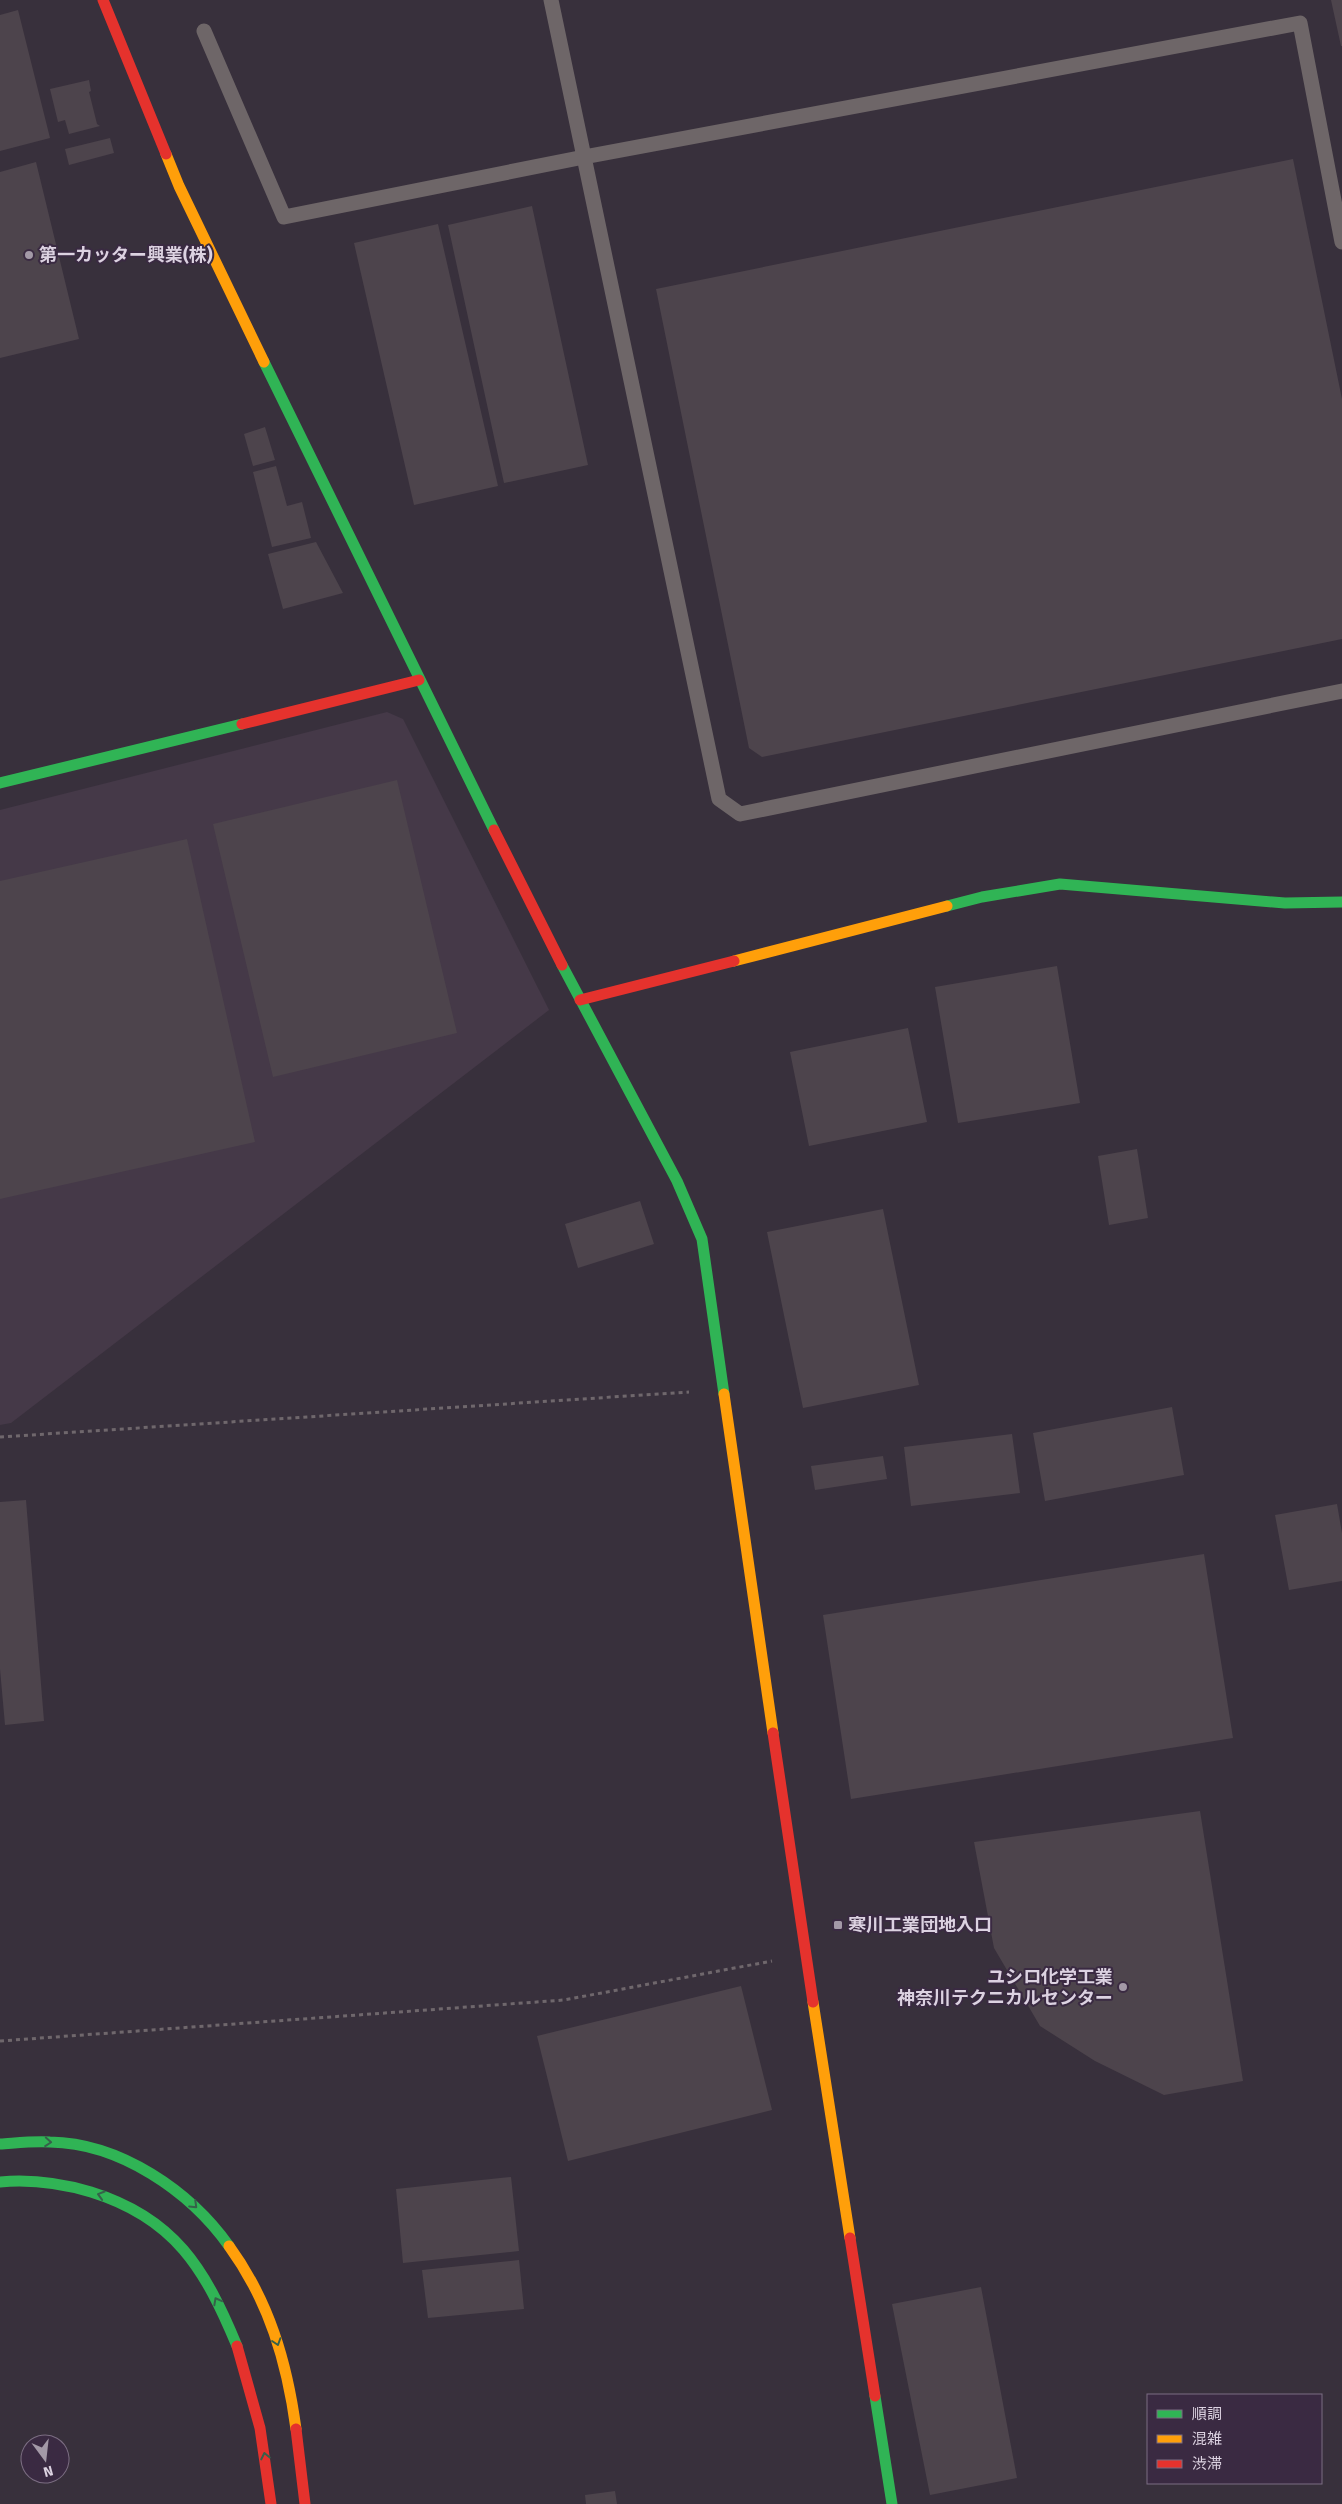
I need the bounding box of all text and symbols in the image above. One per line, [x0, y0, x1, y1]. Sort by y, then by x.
place label: 第一カッター興業(株) [39, 244, 213, 266]
marker: 第一カッター興業(株) [23, 249, 35, 261]
place label: 寒川工業団地入口 [848, 1914, 992, 1936]
marker: 寒川工業団地入口 [832, 1919, 844, 1931]
place label: ユシロ化学工業 神奈川テクニカルセンター [897, 1966, 1113, 2009]
marker: ユシロ化学工業 神奈川テクニカルセンター [1117, 1981, 1129, 1993]
one-way arrow [45, 2136, 53, 2147]
one-way arrow [97, 2191, 105, 2201]
one-way arrow [189, 2199, 198, 2208]
one-way arrow [213, 2297, 223, 2306]
one-way arrow [272, 2338, 282, 2346]
legend [1147, 2394, 1322, 2484]
text: 順調 [1192, 2405, 1222, 2423]
text: 混雑 [1192, 2430, 1222, 2448]
north arrow [20, 2434, 70, 2484]
one-way arrow [260, 2451, 271, 2460]
text: 渋滞 [1192, 2455, 1222, 2473]
text: N [42, 2462, 55, 2480]

